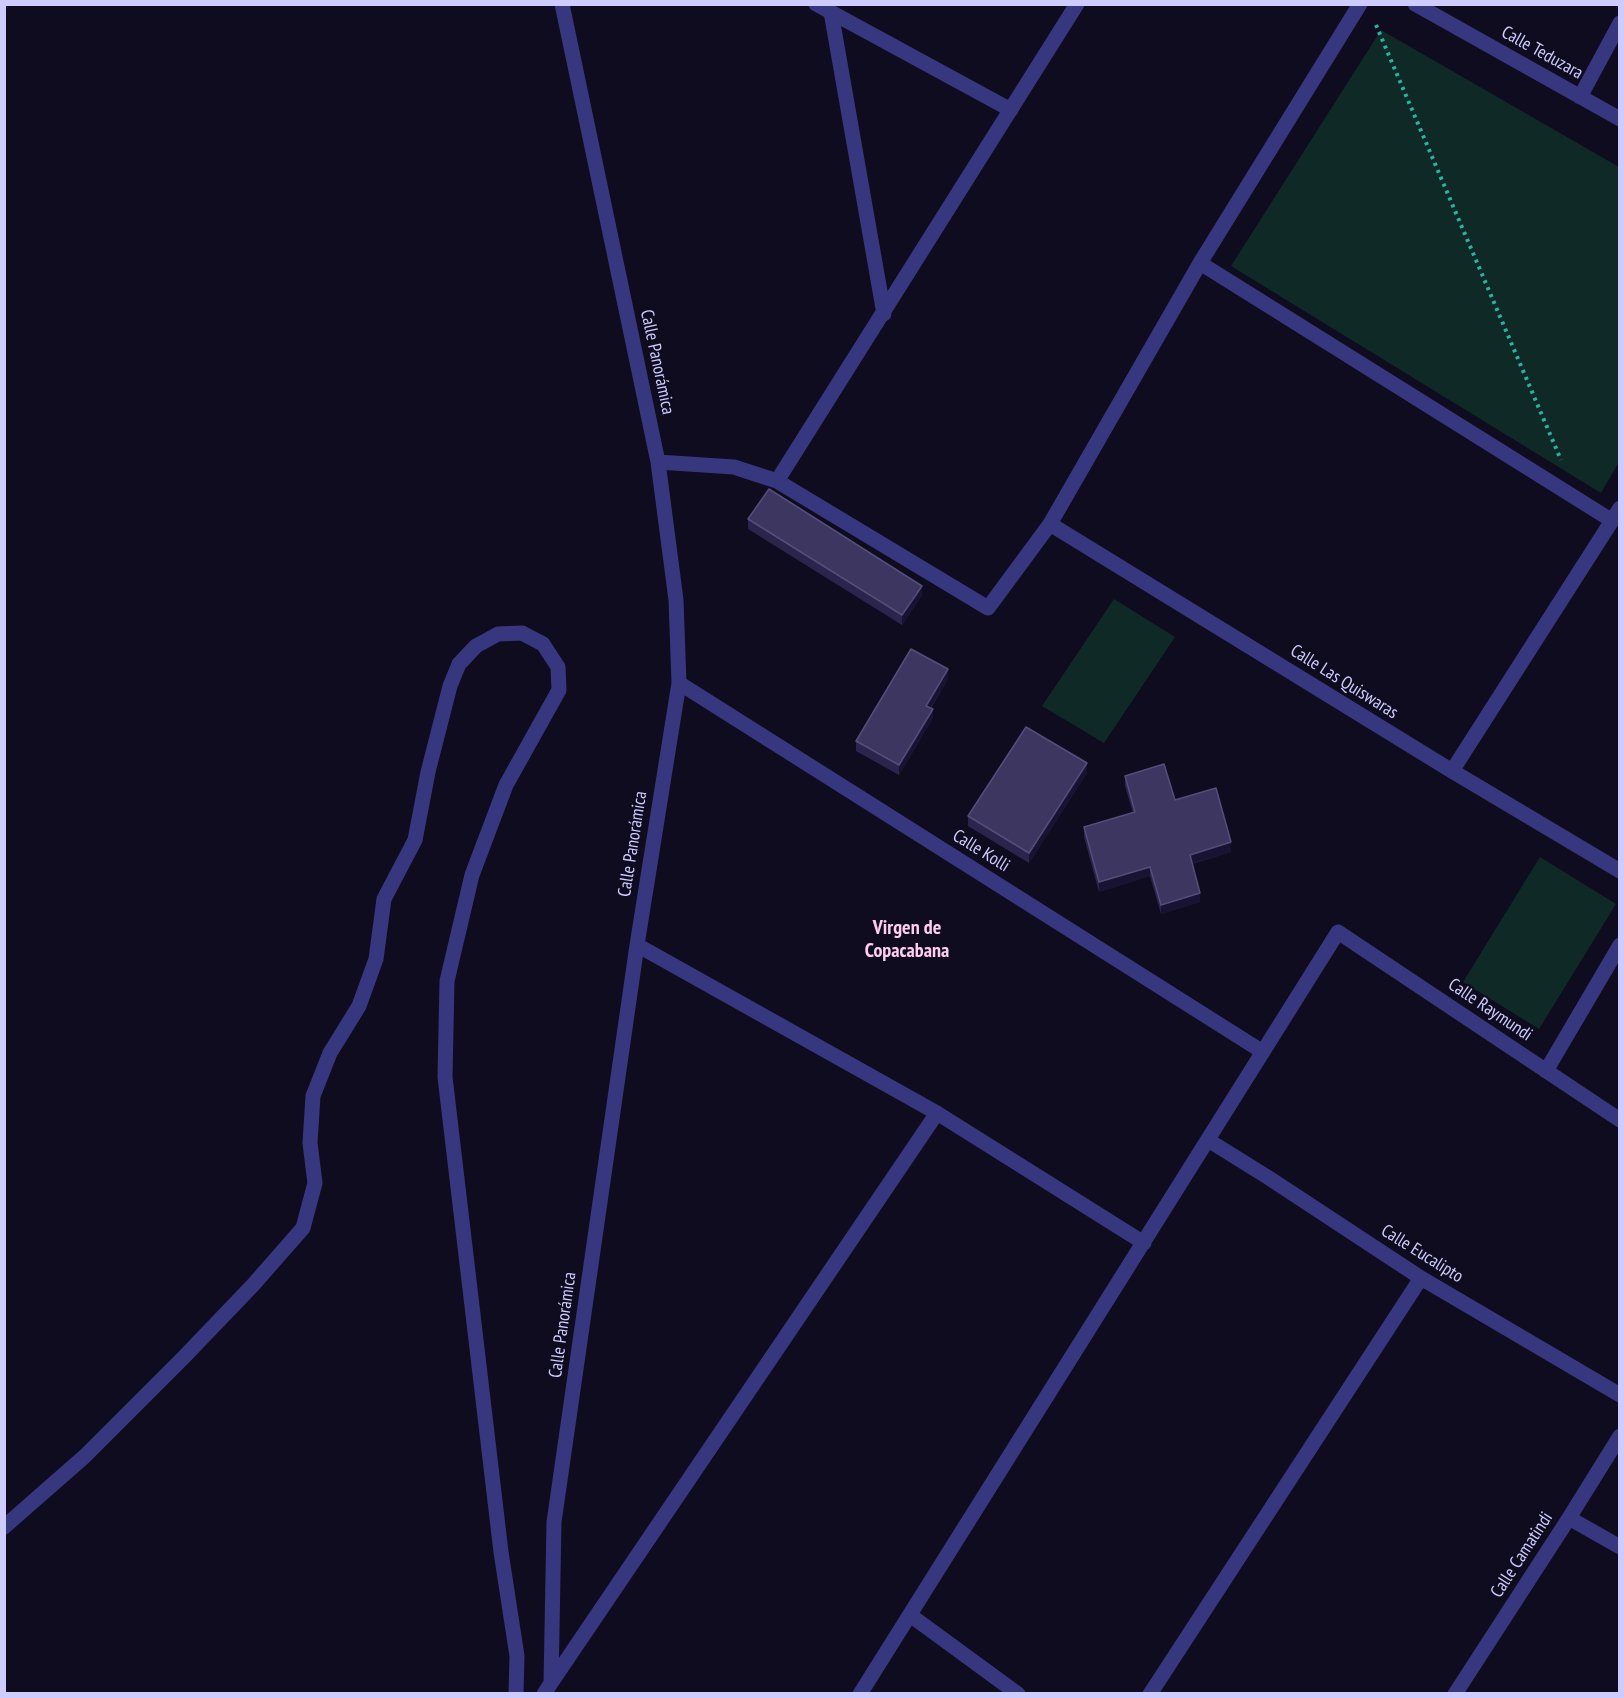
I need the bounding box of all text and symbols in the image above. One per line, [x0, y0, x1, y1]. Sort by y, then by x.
street label: Calle Teduzara [1497, 22, 1587, 84]
street label: Calle Panorámica [635, 308, 679, 416]
street label: Calle Las Quiswaras [1286, 640, 1402, 724]
street label: Calle Panorámica [614, 790, 652, 898]
street label: Calle Kolli [949, 825, 1013, 877]
district label: Virgen de Copacabana [865, 916, 949, 963]
street label: Calle Raymundi [1444, 974, 1536, 1046]
street label: Calle Eucalipto [1377, 1220, 1467, 1288]
street label: Calle Panorámica [545, 1271, 581, 1379]
street label: Calle Camatindi [1486, 1508, 1558, 1602]

